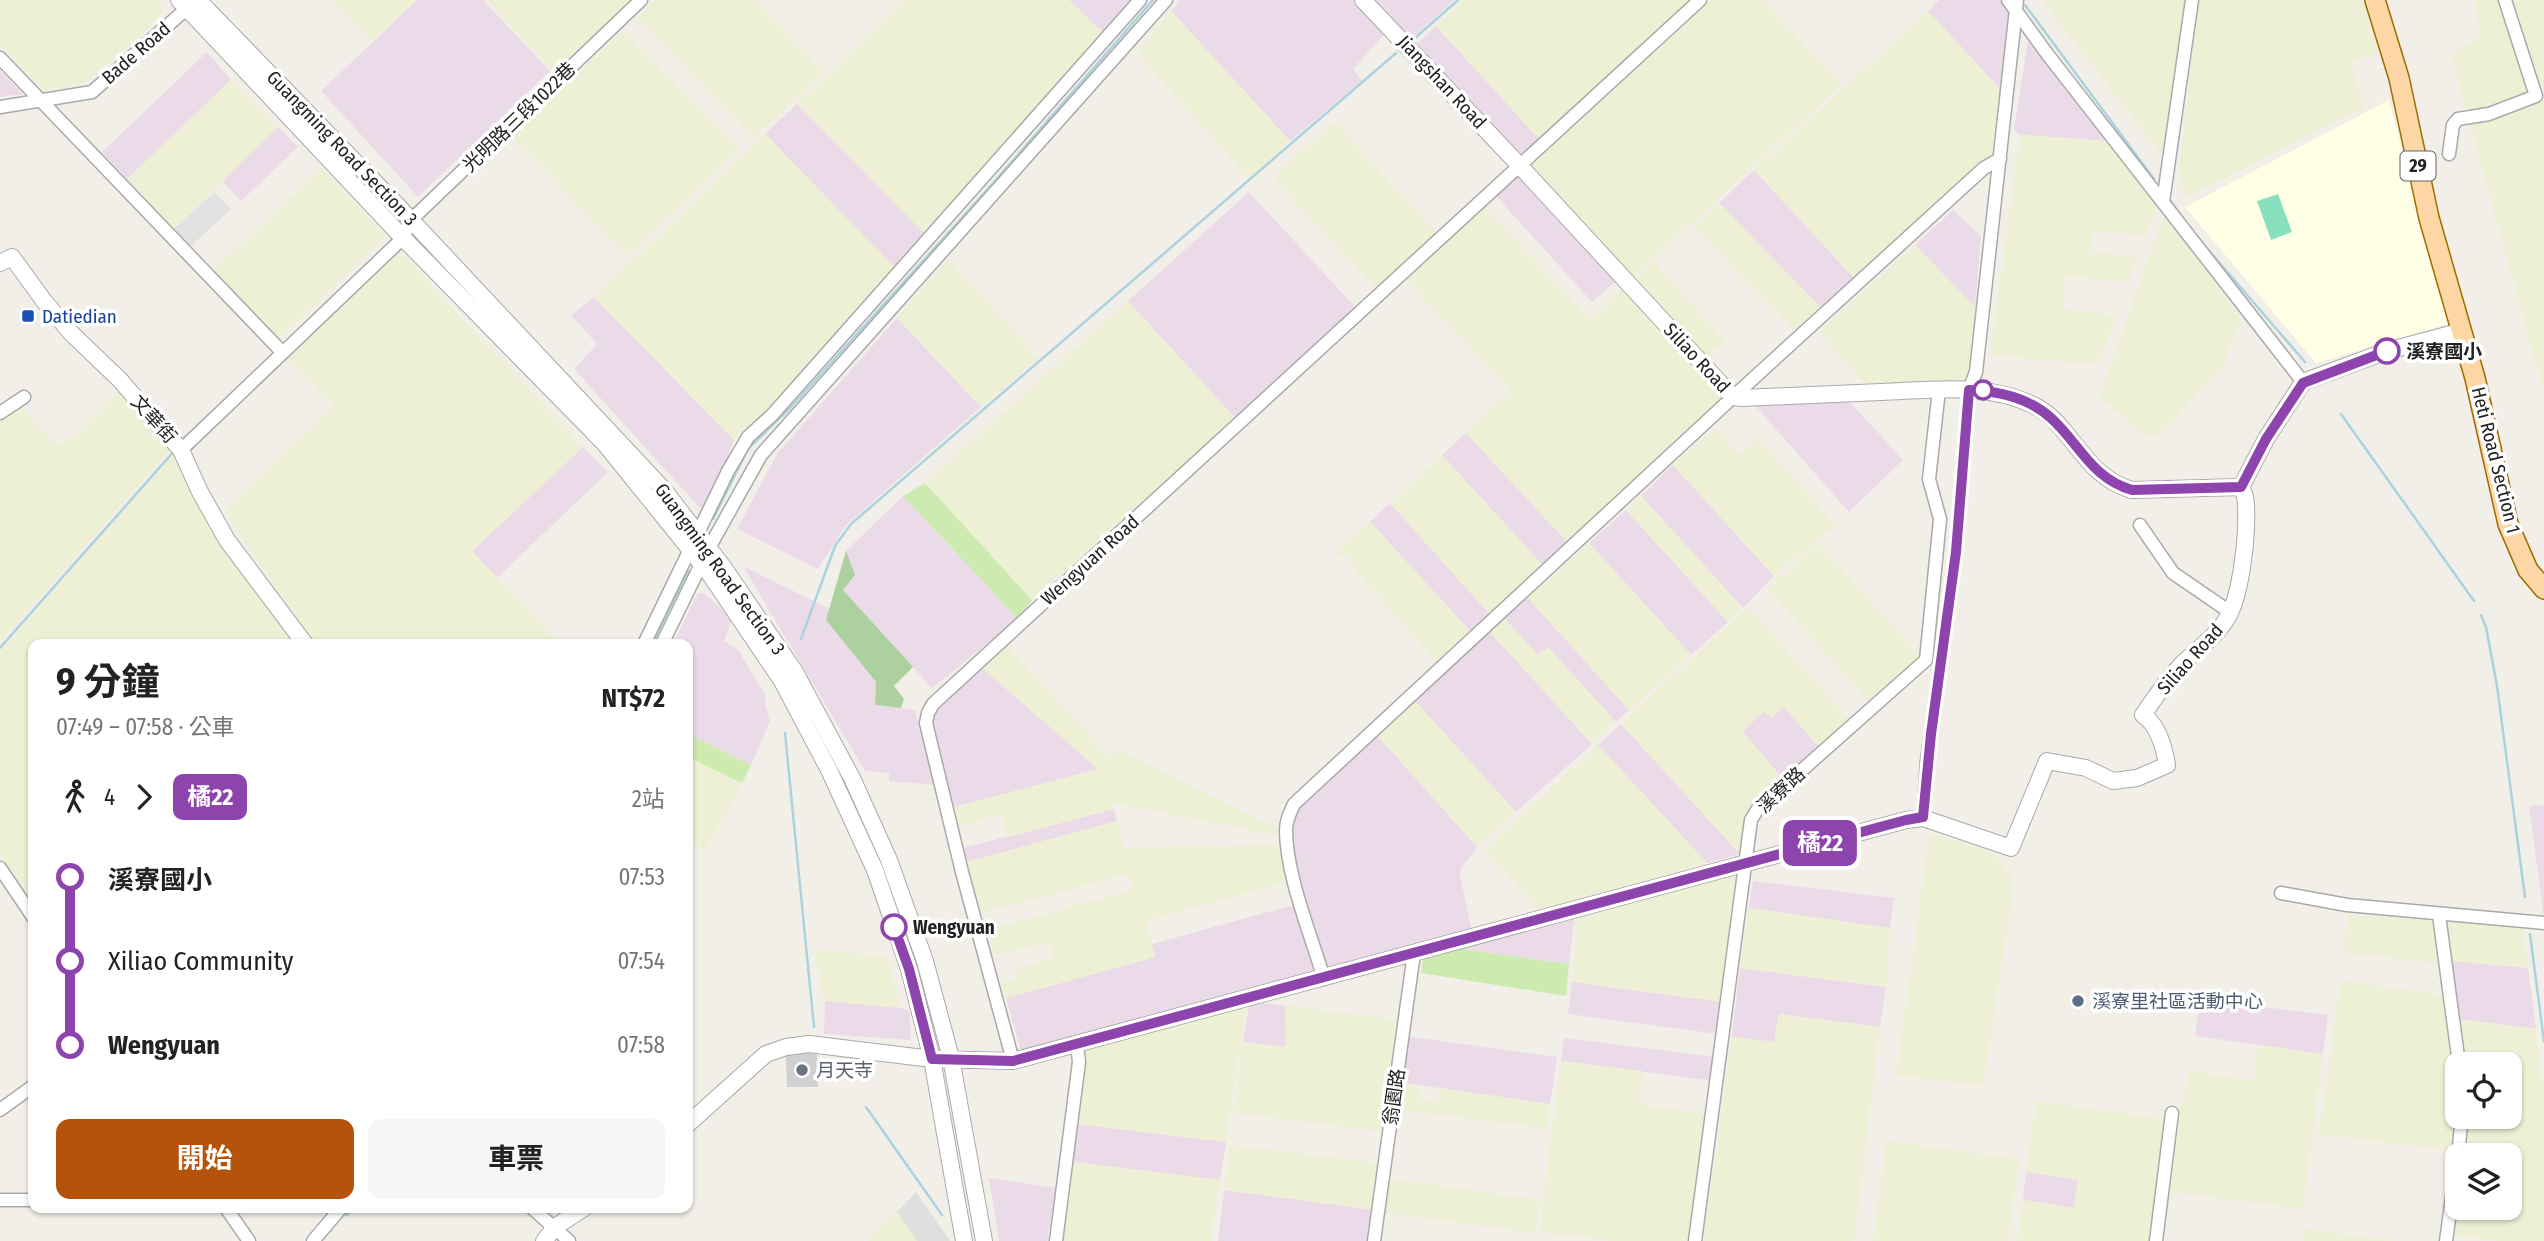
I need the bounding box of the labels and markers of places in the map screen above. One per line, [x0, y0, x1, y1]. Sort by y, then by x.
place label: Datiedian [42, 305, 117, 328]
marker: Datiedian [20, 308, 36, 324]
marker: 溪寮國小 [2374, 338, 2400, 364]
place label: 溪寮國小 [2406, 340, 2482, 363]
unlabelled marker [1973, 380, 1993, 400]
marker: Wengyuan [881, 914, 907, 940]
place label: Wengyuan [913, 916, 995, 939]
place label: 溪寮里社區活動中心 [2092, 990, 2263, 1013]
marker: 溪寮里社區活動中心 [2070, 993, 2086, 1009]
place label: 月天寺 [816, 1059, 873, 1082]
marker: 月天寺 [794, 1062, 810, 1078]

